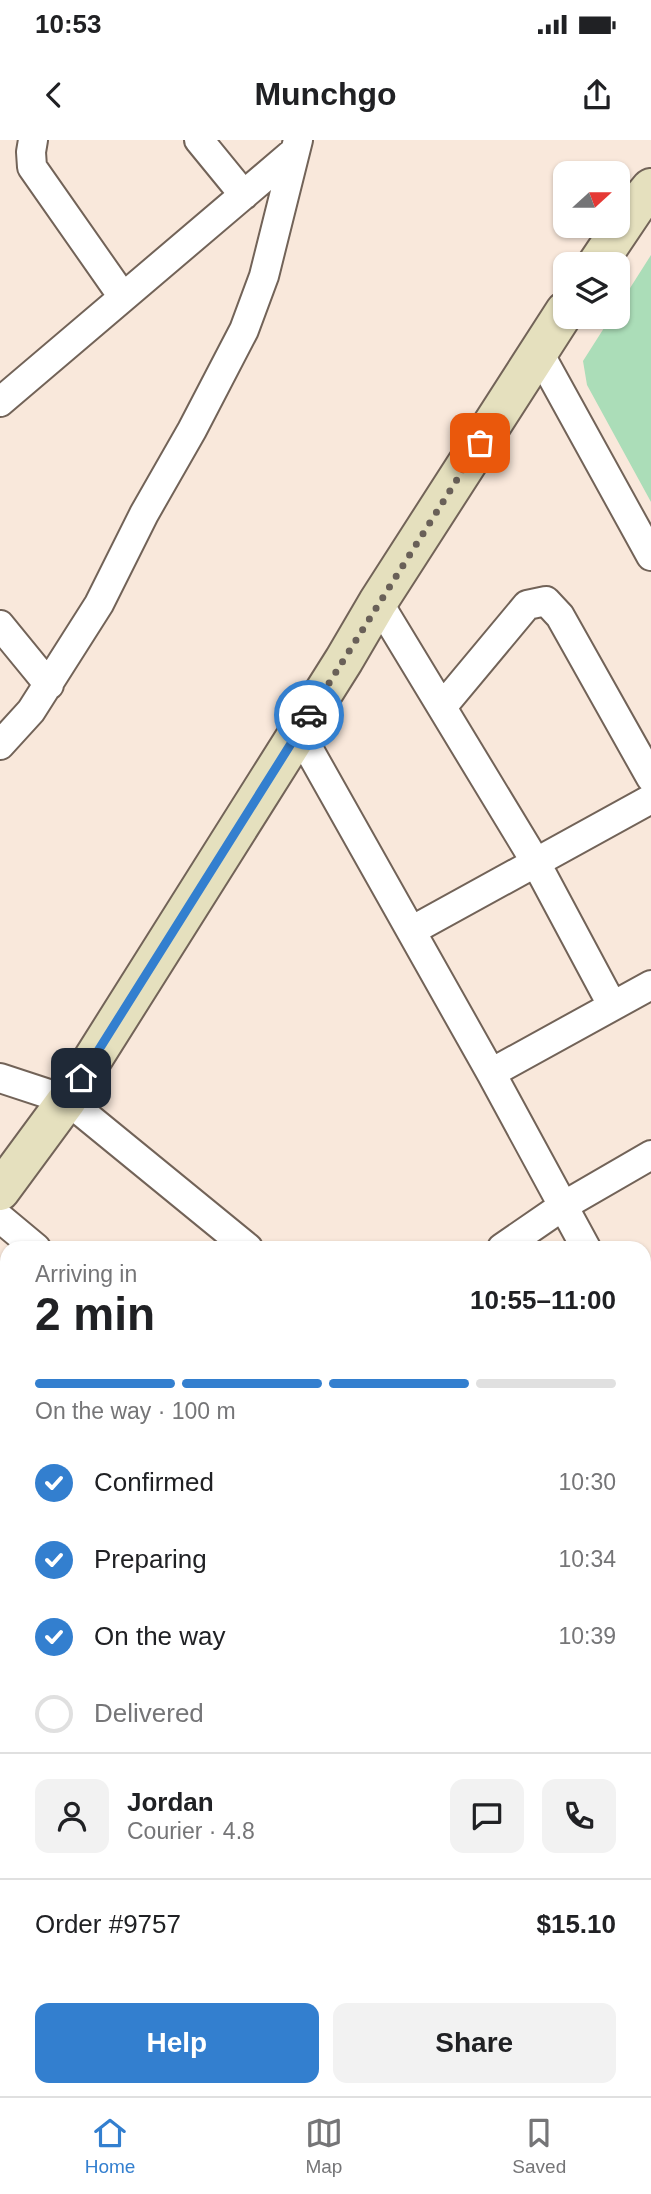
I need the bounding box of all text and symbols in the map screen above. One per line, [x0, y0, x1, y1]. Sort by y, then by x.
text: 10:53 [35, 9, 102, 39]
icon: back [35, 76, 73, 114]
text: Munchgo [254, 76, 397, 112]
icon: share [578, 76, 616, 114]
north arrow [553, 161, 630, 238]
map controls [553, 161, 630, 329]
button: layers [553, 252, 630, 329]
pin [450, 413, 510, 473]
icon: bag [461, 424, 499, 462]
courier [274, 680, 344, 750]
icon: car [290, 696, 328, 734]
pin [51, 1048, 111, 1108]
icon: home [62, 1059, 100, 1097]
text: Arriving in [35, 1261, 137, 1287]
text: 10:55–11:00 [470, 1285, 616, 1315]
text: 2 min [35, 1288, 155, 1340]
text: On the way · 100 m [35, 1398, 236, 1424]
icon: check [35, 1464, 73, 1502]
text: Confirmed [94, 1467, 214, 1497]
text: 10:30 [558, 1469, 616, 1495]
icon: check [35, 1541, 73, 1579]
text: Preparing [94, 1544, 207, 1574]
text: 10:34 [558, 1546, 616, 1572]
icon: check [35, 1618, 73, 1656]
text: On the way [94, 1621, 226, 1651]
text: 10:39 [558, 1623, 616, 1649]
text: Delivered [94, 1698, 204, 1728]
button: person [35, 1779, 109, 1853]
button: chat [450, 1779, 524, 1853]
button: phone [542, 1779, 616, 1853]
text: Jordan [127, 1787, 214, 1817]
text: Courier · 4.8 [127, 1818, 255, 1844]
text: Order #9757 [35, 1909, 181, 1939]
text: $15.10 [536, 1909, 616, 1939]
button: Help [35, 2003, 319, 2083]
button: Share [333, 2003, 616, 2083]
tab: Home [85, 2114, 135, 2178]
tab: Map [305, 2114, 343, 2178]
tab: Saved [512, 2114, 566, 2178]

